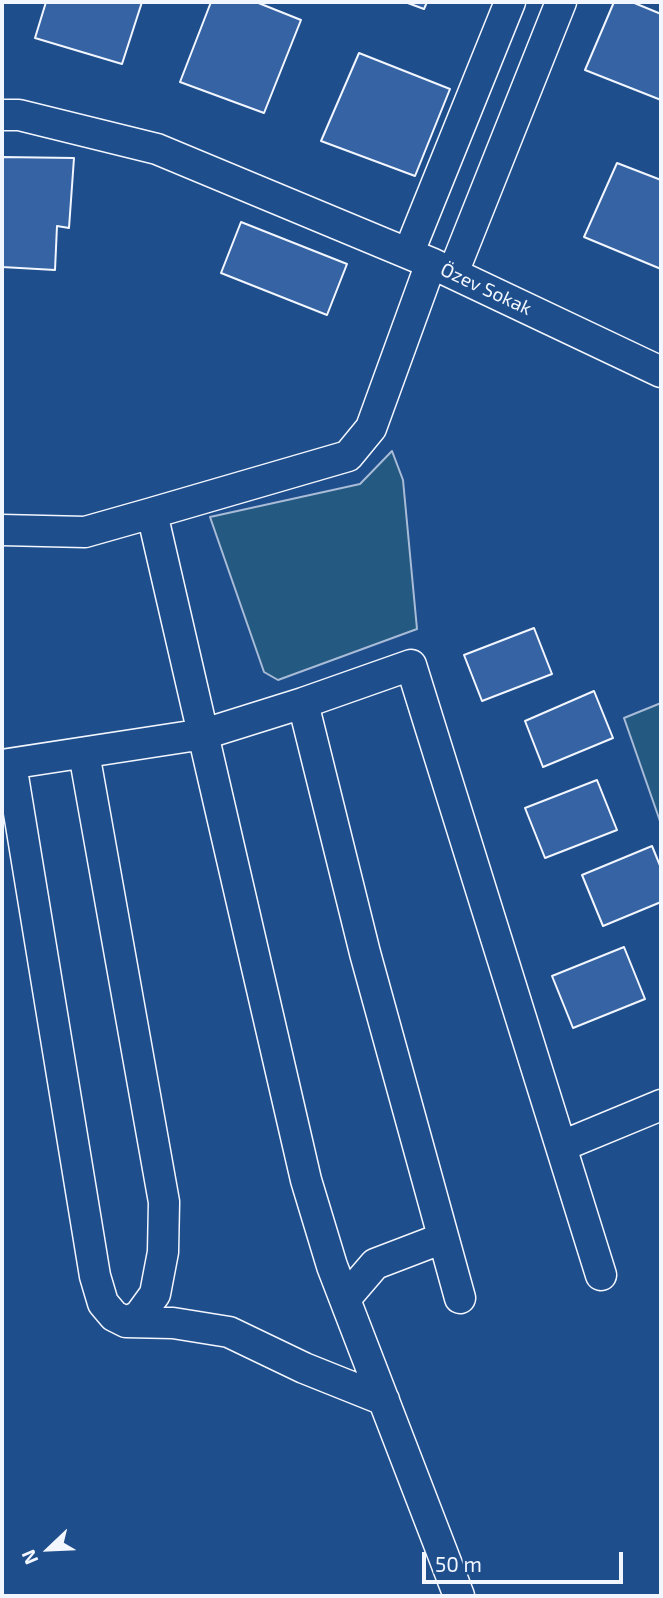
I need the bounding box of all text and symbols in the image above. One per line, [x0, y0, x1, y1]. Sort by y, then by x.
street label: Özev Sokak [437, 258, 535, 320]
north arrow [14, 1514, 84, 1584]
scale bar [425, 1538, 626, 1582]
text: N [16, 1547, 42, 1568]
text: 50 m [435, 1551, 482, 1576]

